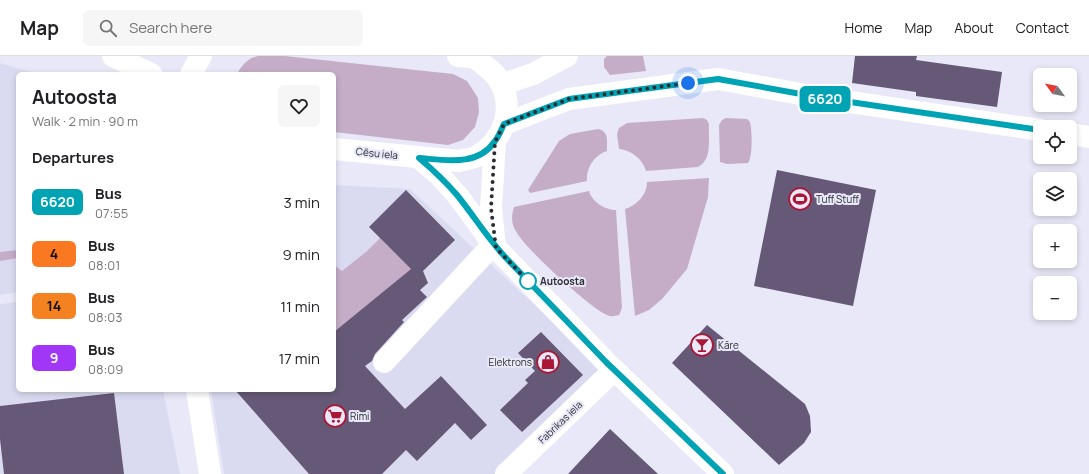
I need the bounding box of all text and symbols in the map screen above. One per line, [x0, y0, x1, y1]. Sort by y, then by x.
search box [83, 10, 363, 46]
text: Map [20, 15, 59, 41]
icon: search [97, 17, 119, 39]
text: Search here [129, 17, 212, 38]
text: Home [845, 18, 882, 37]
text: Map [904, 18, 932, 37]
text: About [954, 18, 994, 37]
text: Contact [1016, 18, 1069, 37]
north arrow [1033, 68, 1077, 112]
map controls [1033, 68, 1077, 320]
your location [678, 73, 698, 93]
text: Autoosta [32, 84, 117, 110]
button: heart [278, 85, 320, 127]
line badge: 6620 [797, 86, 853, 112]
text: 6620 [808, 89, 842, 108]
text: Walk · 2 min · 90 m [32, 112, 138, 130]
button: locate [1033, 120, 1077, 164]
street label: Cēsu iela [355, 144, 399, 162]
text: Departures [32, 147, 114, 168]
button: layers [1033, 172, 1077, 216]
text: Bus [95, 183, 122, 204]
sports icon: Tuff Stuff [787, 186, 813, 212]
text: 6620 [40, 192, 75, 211]
text: 3 min [284, 192, 320, 213]
place label: Tuff Stuff [816, 192, 859, 206]
text: 07:55 [95, 204, 128, 222]
button: + [1033, 224, 1077, 268]
text: Bus [88, 235, 115, 256]
text: 4 [50, 244, 58, 263]
text: 9 min [283, 244, 320, 265]
text: 08:01 [88, 256, 120, 274]
marker: Autoosta [519, 272, 537, 290]
place label: Autoosta [540, 274, 585, 288]
button: − [1033, 276, 1077, 320]
text: Bus [88, 287, 115, 308]
text: 14 [47, 296, 61, 315]
text: 11 min [280, 296, 320, 317]
text: 08:03 [88, 308, 122, 326]
bar icon: Kāre [689, 332, 715, 358]
place label: Kāre [718, 338, 739, 352]
text: Bus [88, 339, 115, 360]
text: 9 [50, 348, 58, 367]
text: 17 min [278, 348, 320, 369]
shop icon: Elektrons [535, 349, 561, 375]
place label: Elektrons [489, 355, 532, 369]
text: 08:09 [88, 360, 123, 378]
street label: Fabrikas iela [535, 397, 585, 447]
supermarket icon: Rimi [322, 403, 348, 429]
place label: Rimi [350, 409, 369, 423]

